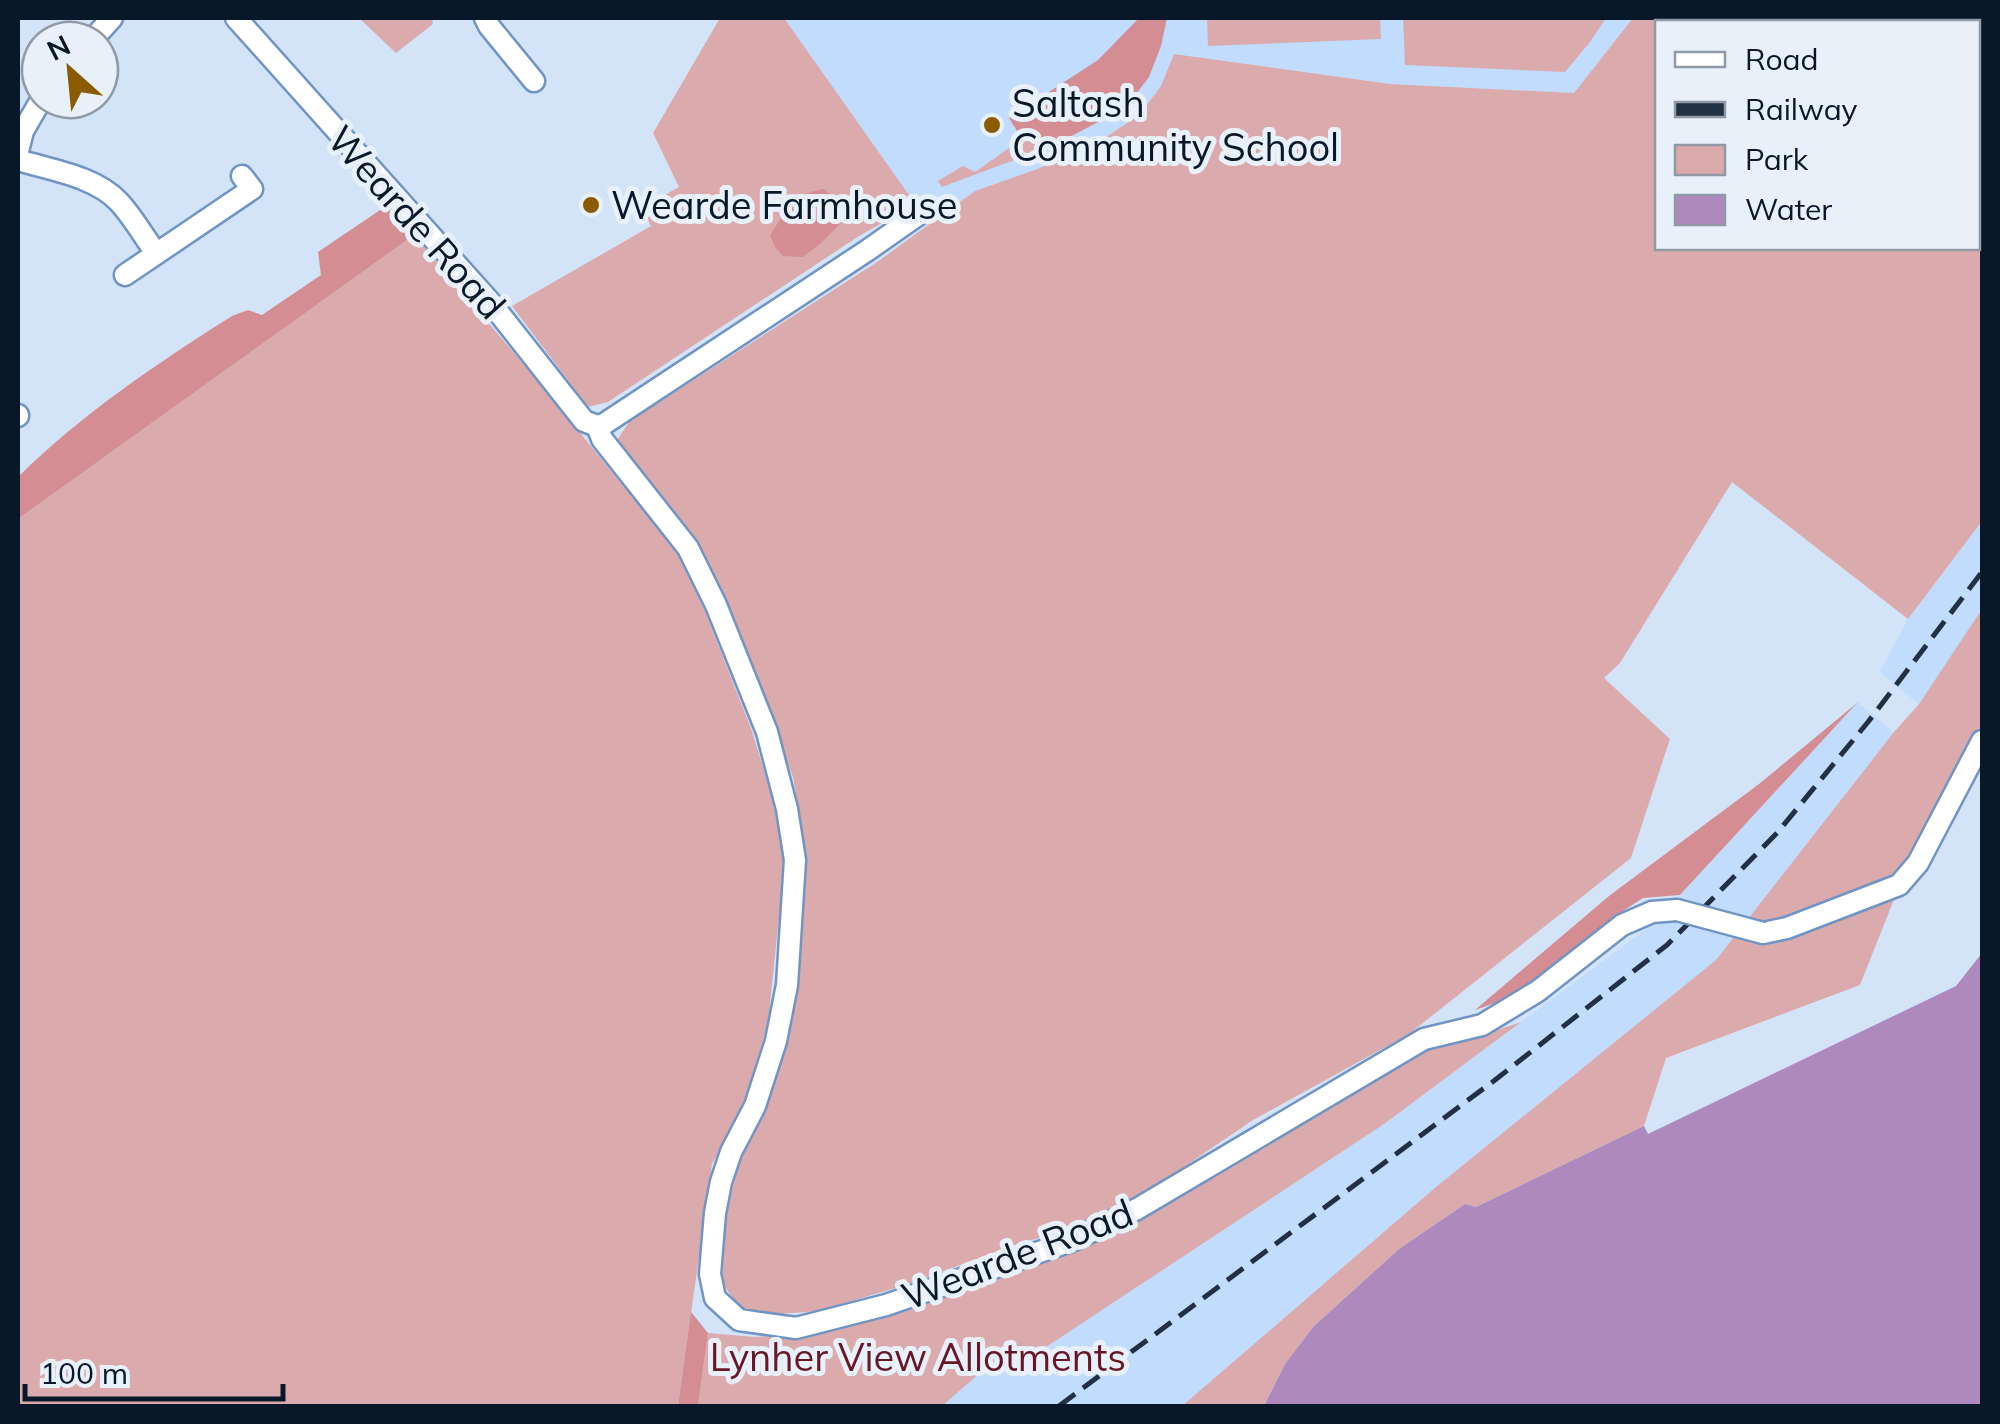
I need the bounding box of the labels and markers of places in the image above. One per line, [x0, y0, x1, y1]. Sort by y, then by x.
place label: Saltash Community School [1012, 79, 1339, 171]
marker: Saltash Community School [981, 114, 1003, 136]
place label: Wearde Farmhouse [611, 181, 957, 229]
marker: Wearde Farmhouse [580, 194, 602, 216]

